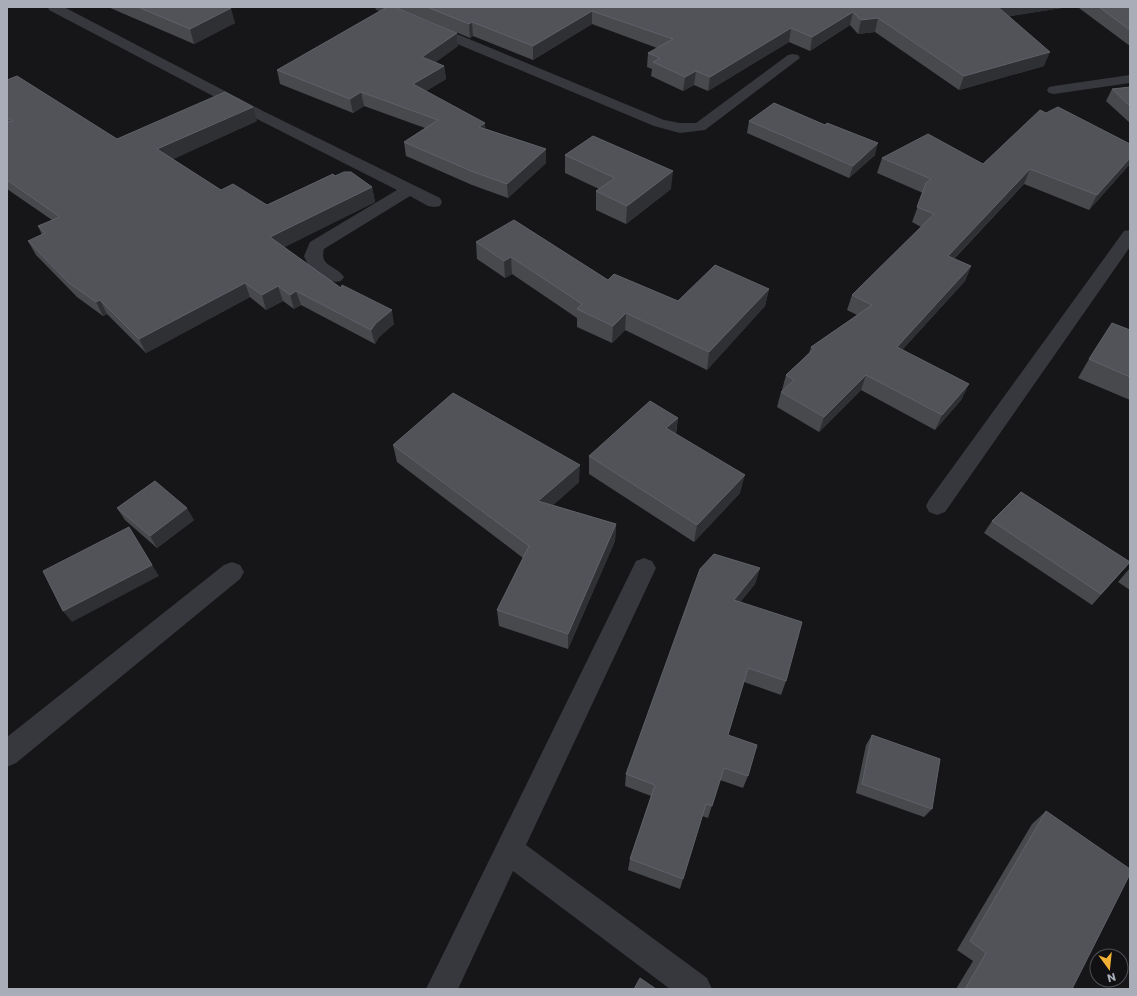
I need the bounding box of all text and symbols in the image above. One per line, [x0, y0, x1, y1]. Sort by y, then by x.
north arrow [1089, 948, 1129, 988]
text: N [1106, 969, 1118, 986]

